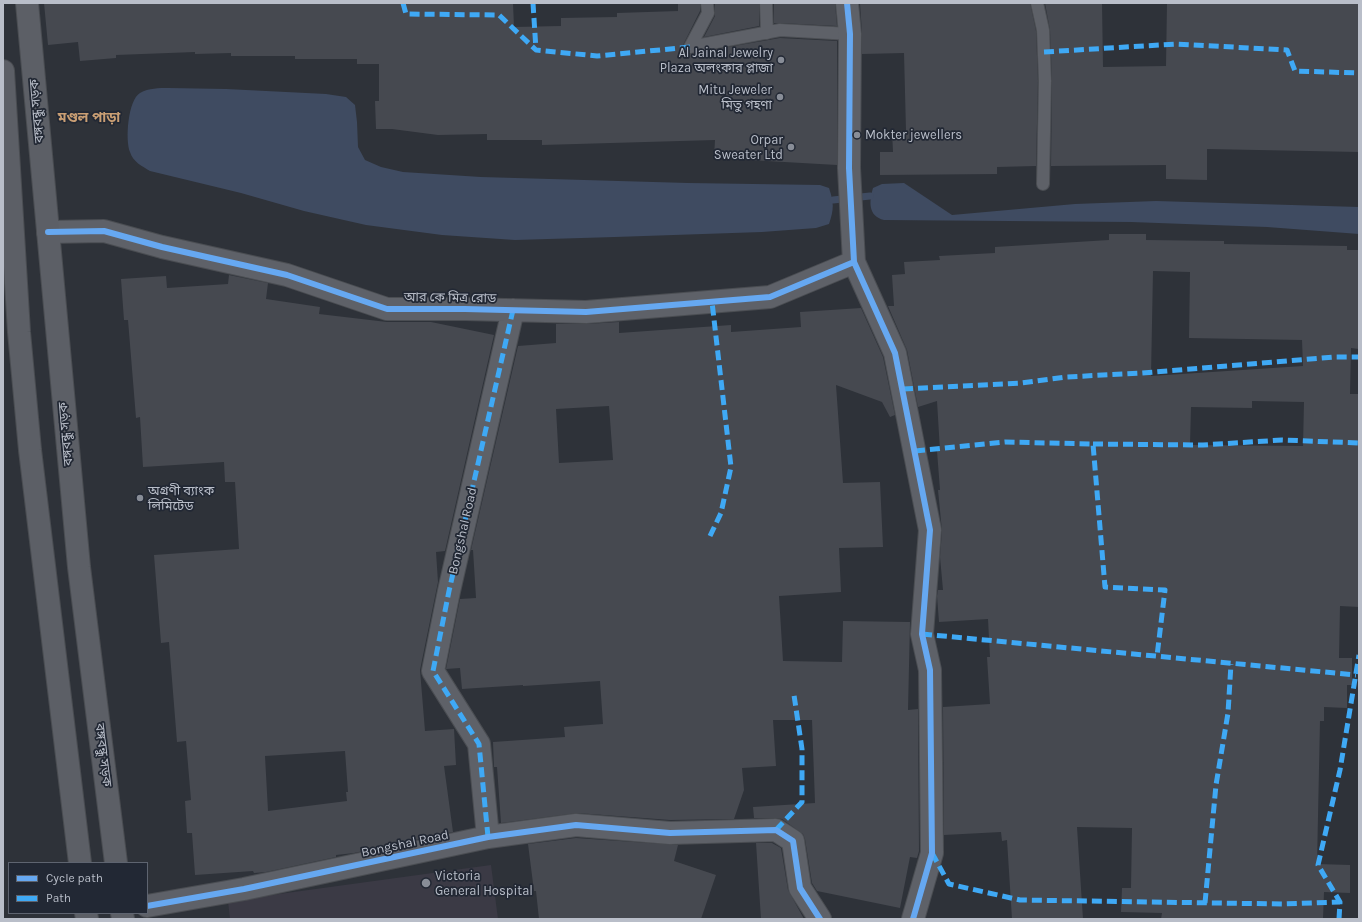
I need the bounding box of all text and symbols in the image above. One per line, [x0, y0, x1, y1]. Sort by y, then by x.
place label: Al Jainal Jewelry Plaza অলংকার প্লাজা [660, 45, 773, 76]
marker: Al Jainal Jewelry Plaza অলংকার প্লাজা [776, 55, 786, 65]
street label: বঙ্গবন্ধু সড়ক [26, 78, 48, 144]
place label: Mitu Jeweler মিতু গহণা [698, 82, 772, 113]
marker: Mitu Jeweler মিতু গহণা [775, 92, 785, 102]
district label: মণ্ডল পাড়া [58, 110, 120, 126]
place label: Mokter jewellers [865, 127, 962, 143]
marker: Mokter jewellers [852, 130, 862, 140]
place label: Orpar Sweater Ltd [714, 132, 783, 163]
marker: Orpar Sweater Ltd [786, 142, 796, 152]
street label: আর কে মিত্র রোড [404, 289, 496, 307]
street label: বঙ্গবন্ধু সড়ক [55, 401, 77, 467]
place label: অগ্রণী ব্যাংক লিমিটেড [148, 483, 214, 514]
street label: Bongshal Road [445, 486, 481, 576]
marker: অগ্রণী ব্যাংক লিমিটেড [135, 493, 145, 503]
street label: বঙ্গবন্ধু সড়ক [91, 722, 115, 788]
street label: Bongshal Road [360, 827, 450, 861]
legend [8, 862, 148, 914]
place label: Victoria General Hospital [435, 868, 533, 899]
text: Cycle path [46, 871, 103, 885]
marker: Victoria General Hospital [420, 877, 432, 889]
text: Path [46, 891, 71, 905]

